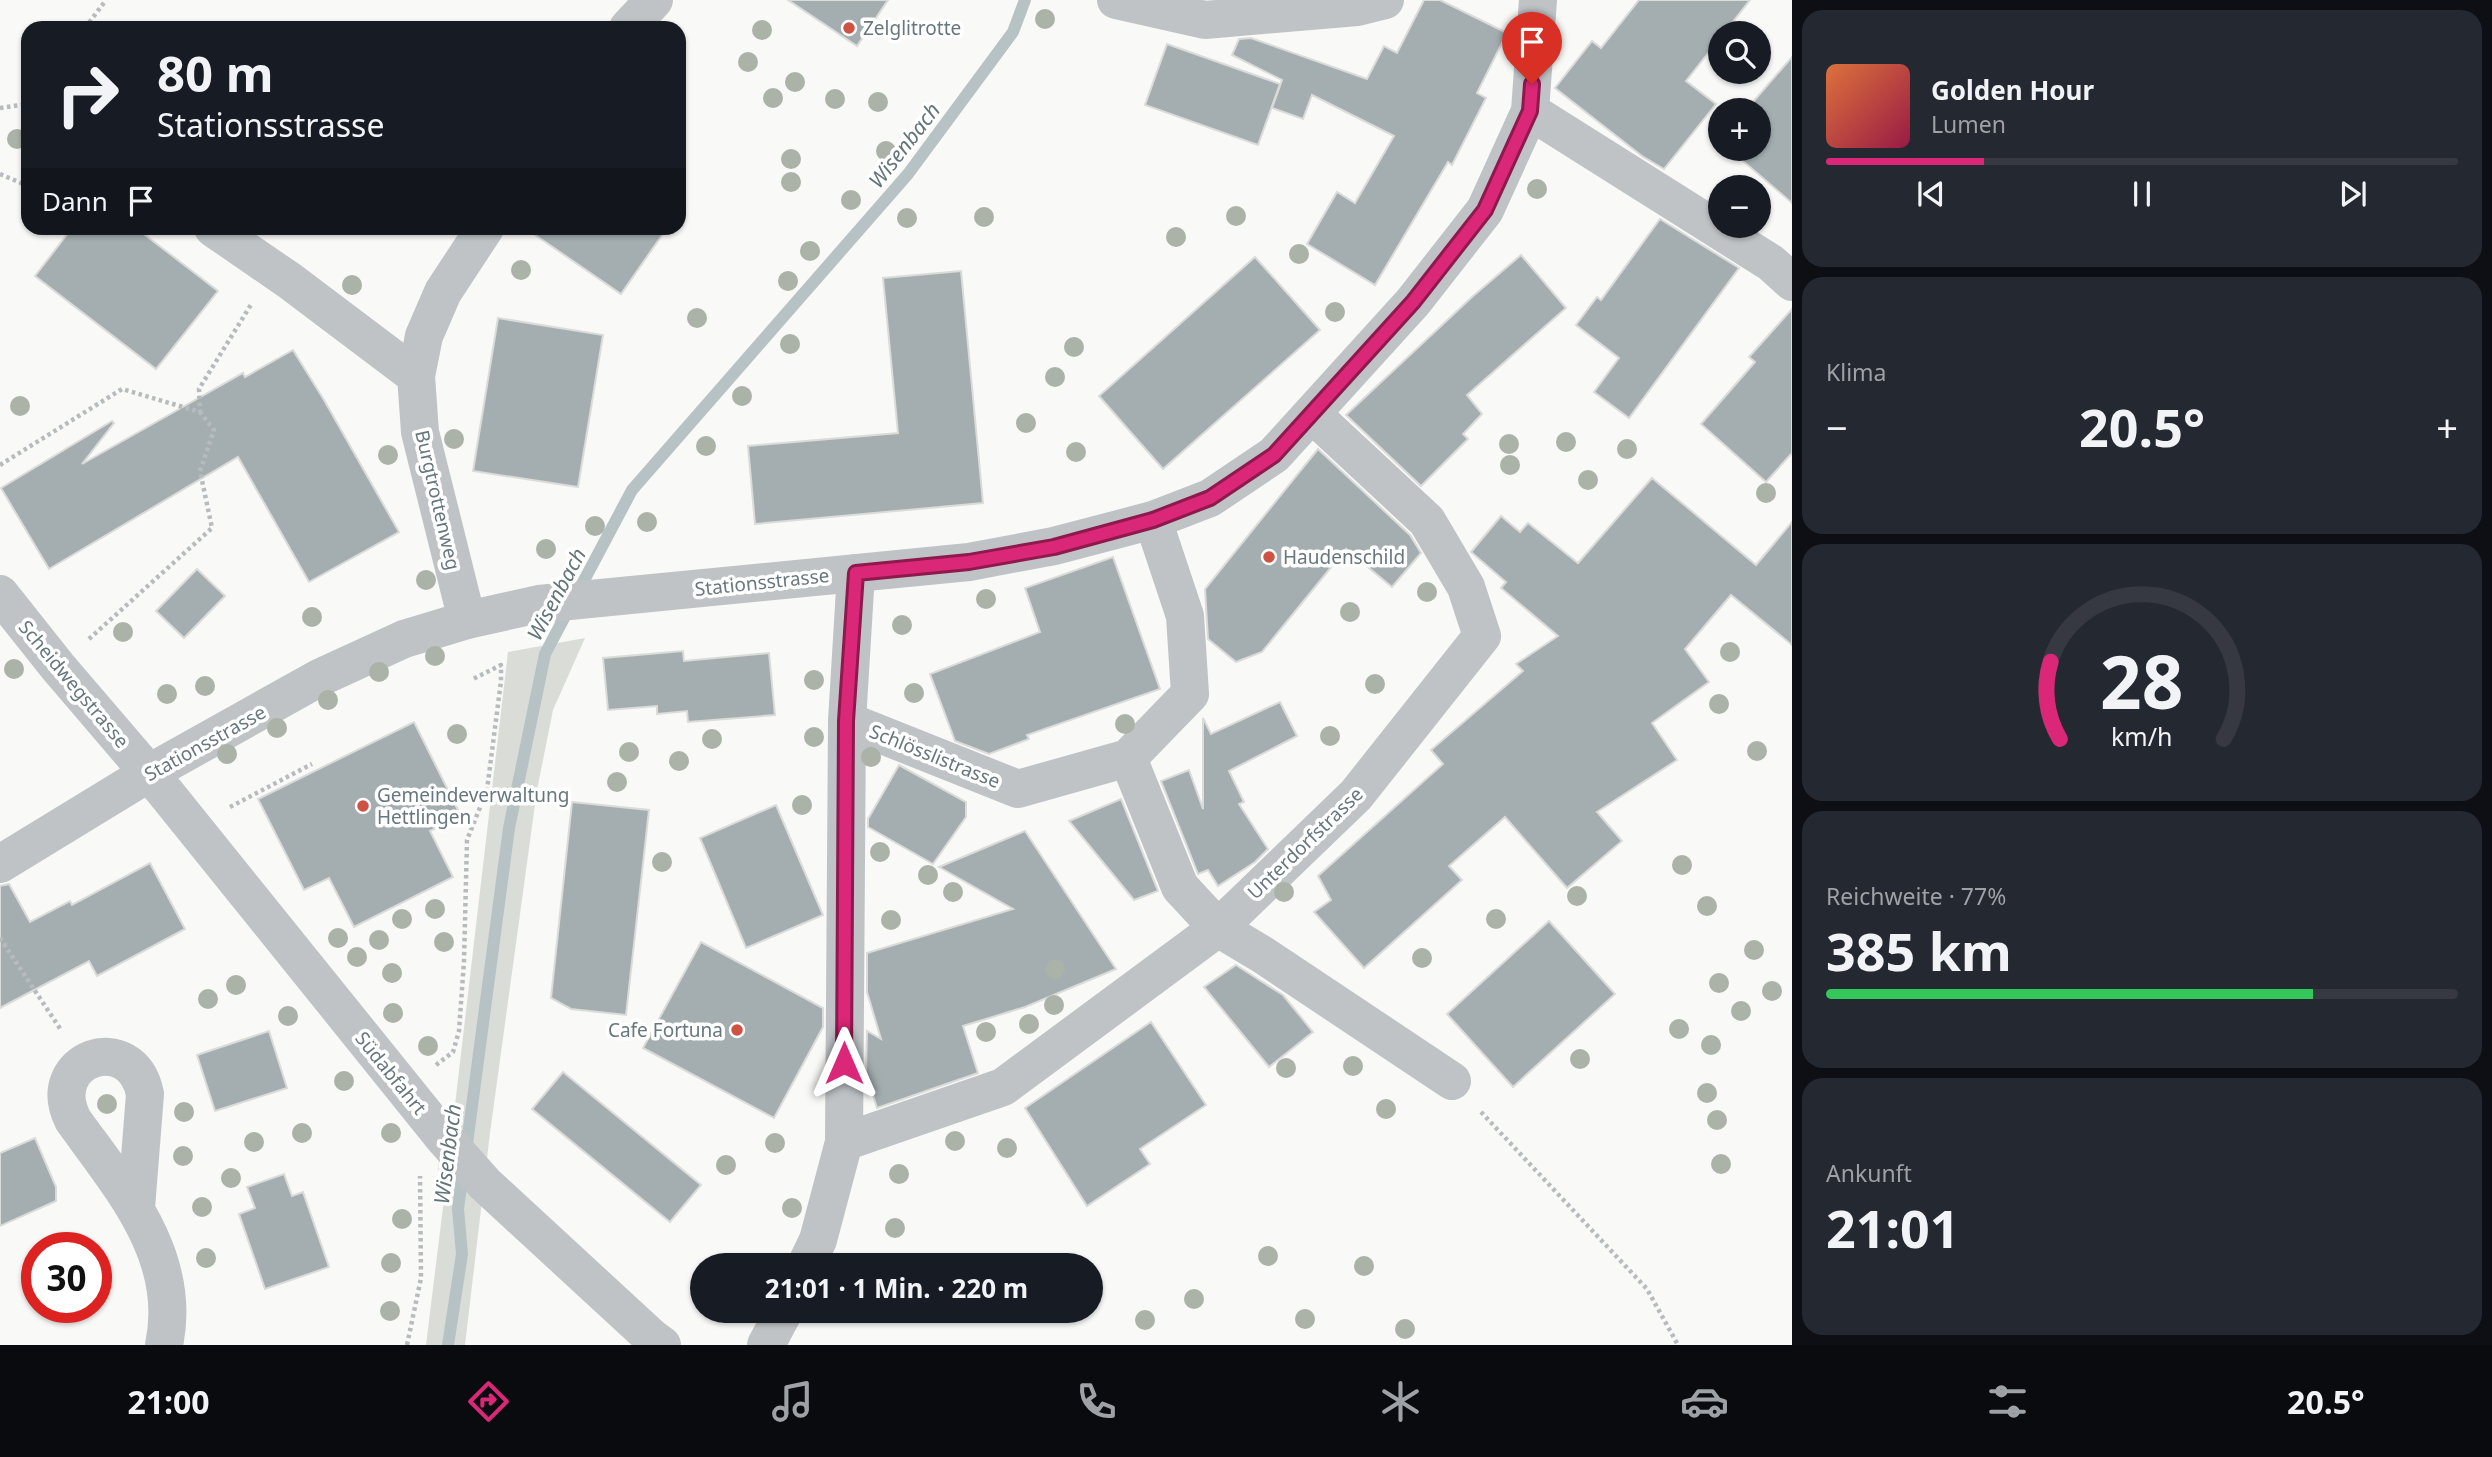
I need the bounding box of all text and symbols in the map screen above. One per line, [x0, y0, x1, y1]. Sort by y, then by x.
pin [1502, 12.0, 1562, 84]
place label: Zelglitrotte [863, 15, 961, 41]
marker: Zelglitrotte [841, 20, 857, 36]
map controls [1708, 21, 1771, 238]
button: search [1708, 21, 1771, 84]
icon: arrive [1513, 23, 1551, 61]
text: 80 m [157, 40, 274, 106]
icon: right [42, 49, 133, 140]
text: Golden Hour [1931, 72, 2094, 108]
water label: Wisenbach [862, 97, 946, 193]
button: + [1708, 98, 1771, 161]
text: Stationsstrasse [157, 103, 384, 146]
text: Lumen [1931, 108, 2006, 140]
button: − [1708, 175, 1771, 238]
icon: previous [1912, 175, 1950, 213]
icon: pause [2123, 175, 2161, 213]
icon: next [2334, 175, 2372, 213]
icon: arrive [122, 182, 160, 220]
text: Dann [42, 183, 108, 219]
text: Klima [1826, 356, 1887, 388]
text: 20.5° [2079, 391, 2205, 462]
text: − [1826, 401, 1848, 453]
text: + [2436, 401, 2458, 453]
street label: Burgtrottenweg [409, 428, 467, 572]
water label: Wisenbach [520, 543, 592, 645]
place label: Haudenschild [1283, 544, 1405, 570]
marker: Haudenschild [1261, 549, 1277, 565]
street label: Stationsstrasse [693, 562, 831, 602]
street label: Scheidwegstrasse [13, 615, 135, 753]
text: 28 [2100, 631, 2184, 730]
street label: Stationsstrasse [140, 699, 270, 787]
street label: Schlösslistrasse [866, 718, 1004, 794]
text: km/h [2111, 718, 2173, 752]
street label: Unterdorfstrasse [1242, 781, 1368, 905]
place label: Gemeindeverwaltung Hettlingen [377, 782, 569, 830]
marker: Gemeindeverwaltung Hettlingen [355, 798, 371, 814]
text: Reichweite · 77% [1826, 880, 2006, 912]
text: 385 km [1826, 915, 2012, 986]
place label: Cafe Fortuna [608, 1017, 723, 1043]
marker: Cafe Fortuna [729, 1022, 745, 1038]
street label: Südabfahrt [349, 1026, 433, 1120]
position arrow [807, 1026, 881, 1100]
water label: Wisenbach [427, 1102, 467, 1206]
text: Ankunft [1826, 1157, 1912, 1189]
text: 21:01 [1826, 1192, 1960, 1263]
speed limit sign: 30 [21, 1232, 112, 1323]
text: 21:01 · 1 Min. · 220 m [765, 1270, 1028, 1306]
icon: directions [464, 1377, 513, 1426]
icon: music [768, 1377, 817, 1426]
icon: phone [1072, 1377, 1121, 1426]
icon: climate [1376, 1377, 1425, 1426]
icon: car [1680, 1377, 1729, 1426]
icon: filters [1983, 1377, 2032, 1426]
text: 21:00 [127, 1380, 210, 1423]
text: 20.5° [2287, 1380, 2365, 1423]

